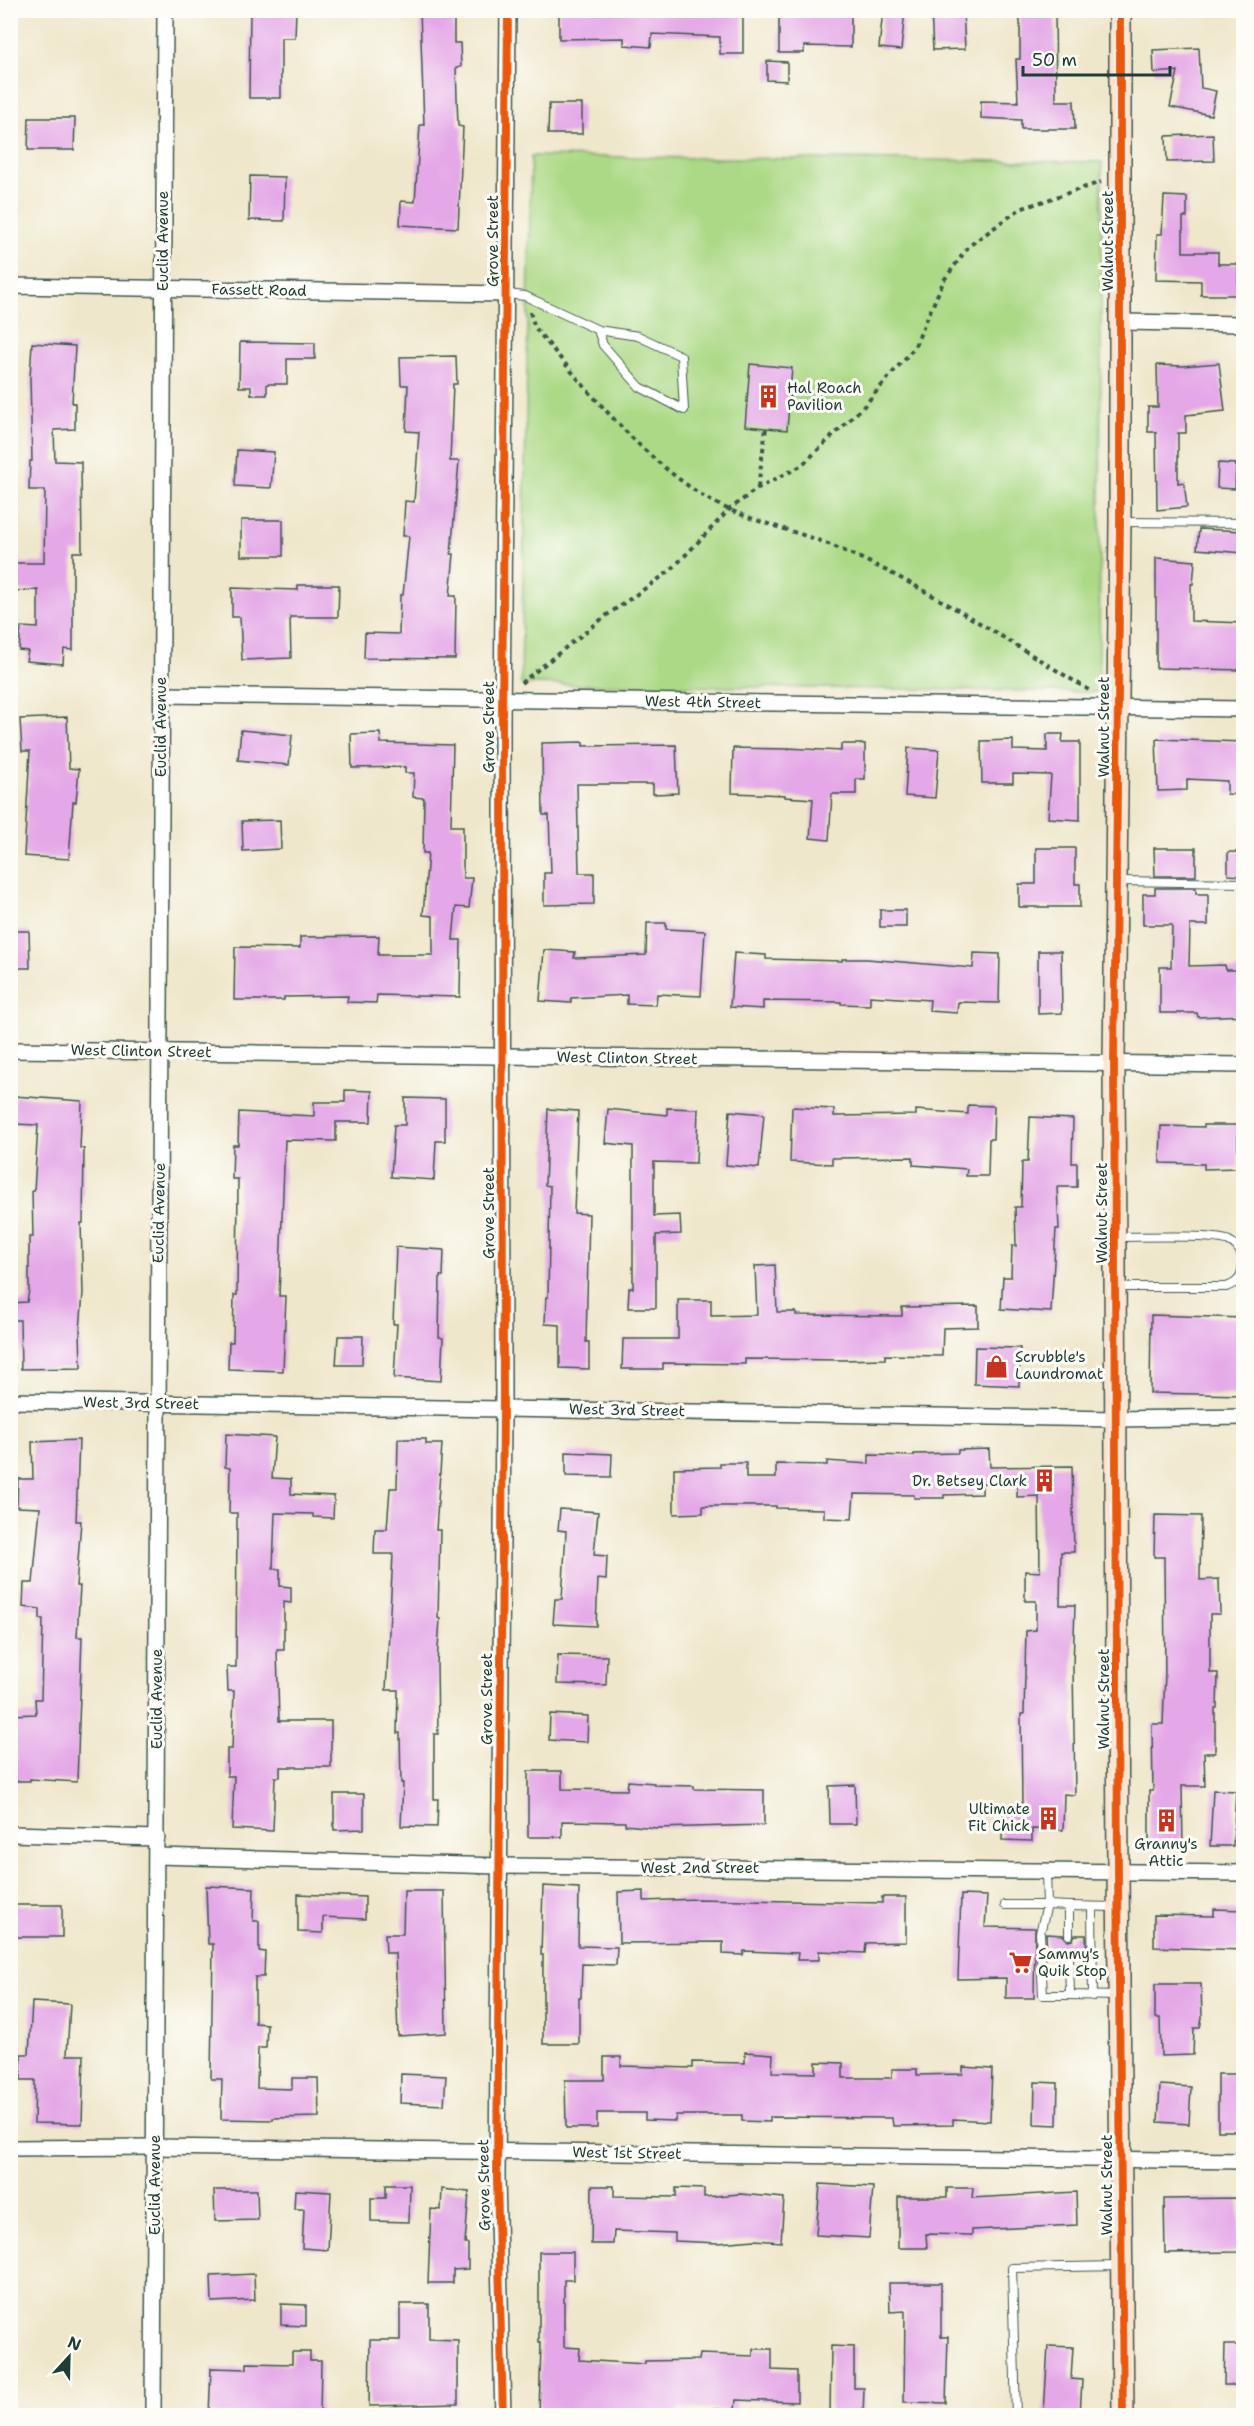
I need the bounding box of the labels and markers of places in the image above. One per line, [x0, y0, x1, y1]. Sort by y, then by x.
place label: Hal Roach Pavilion [787, 378, 862, 415]
building icon: Hal Roach Pavilion [756, 384, 782, 410]
place label: Scrubble's Laundromat [1015, 1347, 1103, 1384]
shop icon: Scrubble's Laundromat [984, 1353, 1010, 1379]
building icon: Dr. Betsey Clark [1032, 1468, 1058, 1494]
place label: Dr. Betsey Clark [912, 1471, 1027, 1491]
place label: Ultimate Fit Chick [968, 1799, 1030, 1836]
building icon: Ultimate Fit Chick [1035, 1805, 1061, 1831]
building icon: Granny's Attic [1153, 1807, 1179, 1833]
place label: Granny's Attic [1134, 1834, 1198, 1871]
place label: Sammy's Quik Stop [1038, 1944, 1107, 1981]
supermarket icon: Sammy's Quik Stop [1007, 1950, 1033, 1976]

